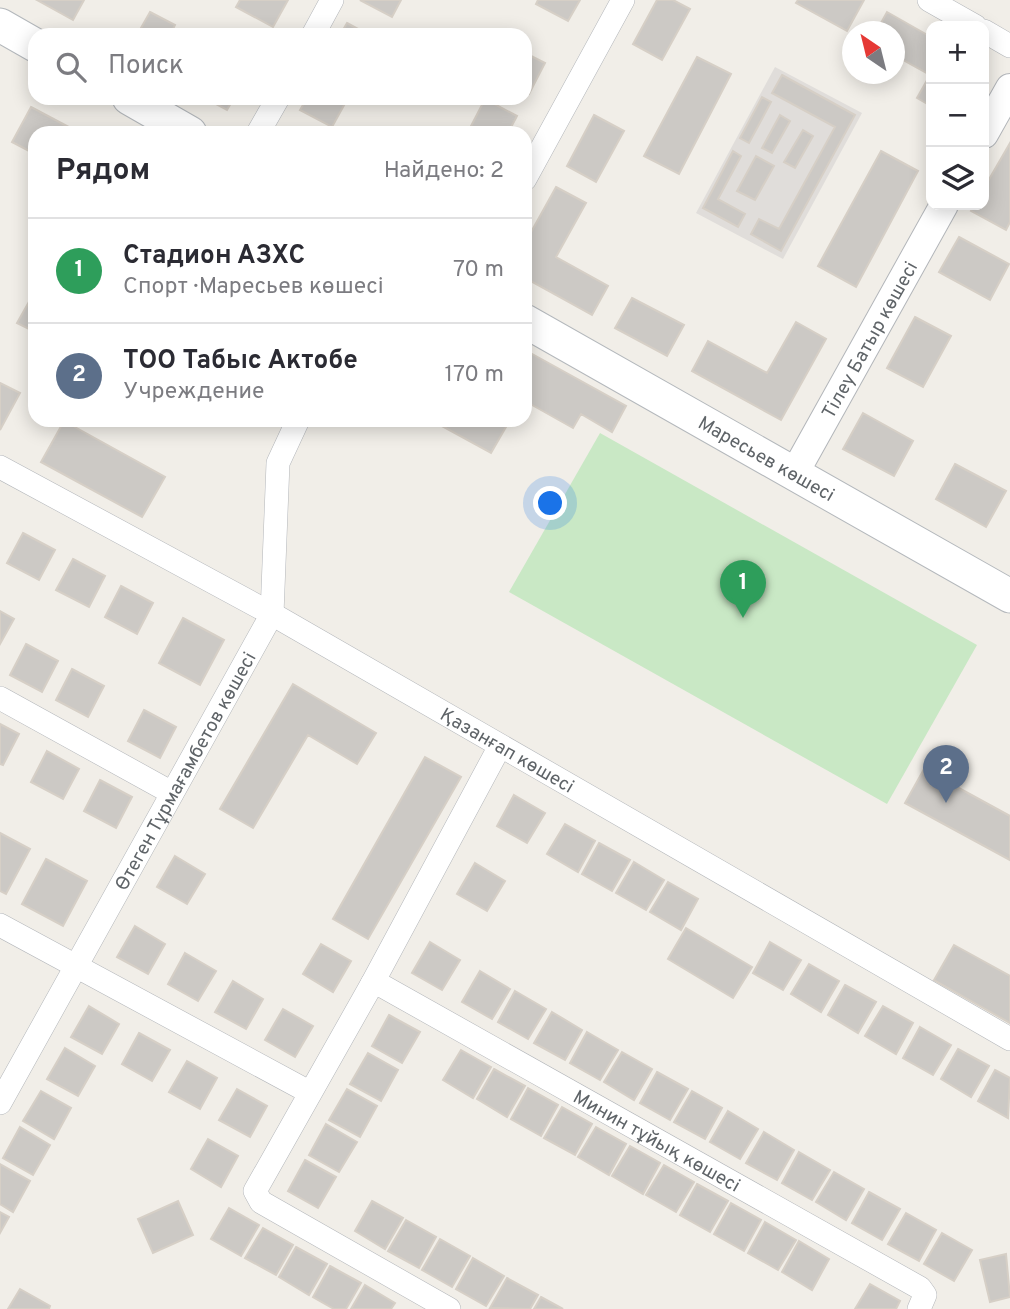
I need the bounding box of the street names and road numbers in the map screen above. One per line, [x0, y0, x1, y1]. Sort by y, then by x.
street label: Тілеу Батыр көшесі [817, 258, 924, 423]
street label: Маресьев көшесі [693, 412, 838, 508]
street label: Өтеген Тұрмағамбетов көшесі [111, 648, 262, 895]
street label: Қазанғап көшесі [435, 703, 578, 799]
street label: Минин тұйық көшесі [568, 1086, 744, 1199]

